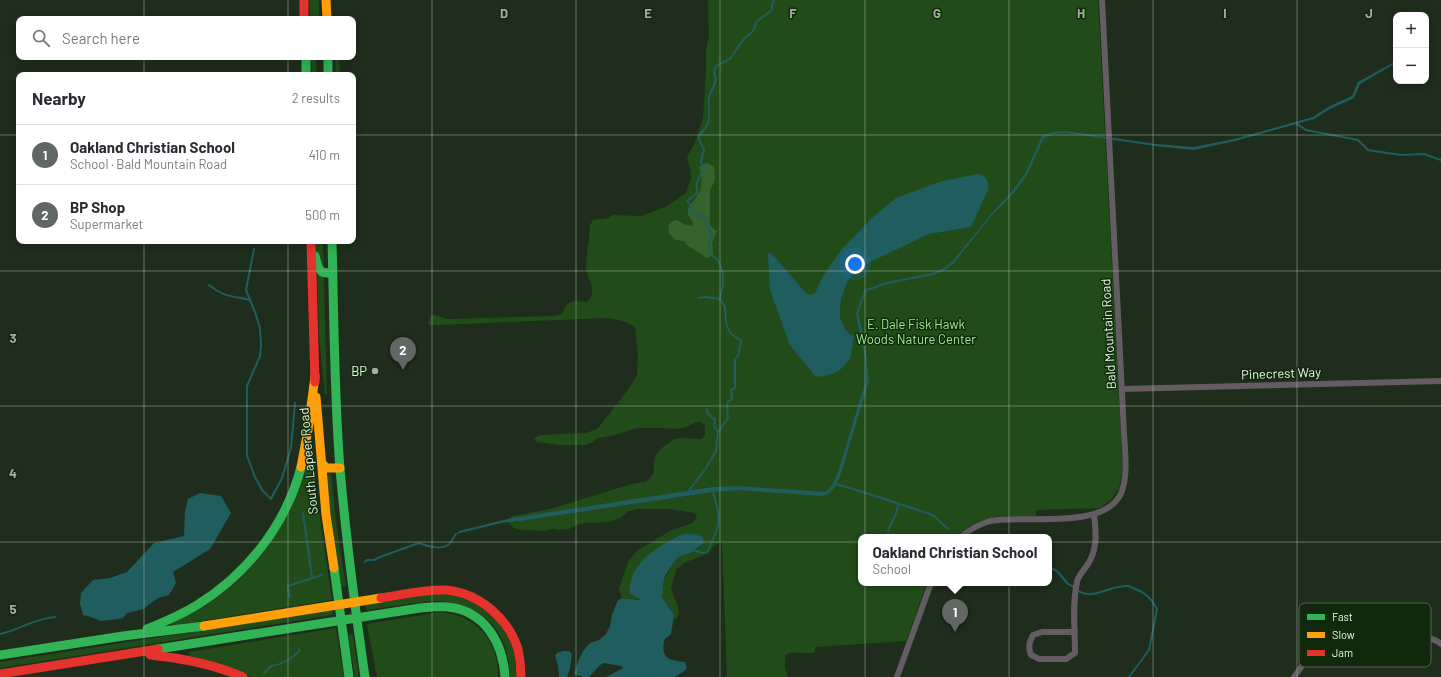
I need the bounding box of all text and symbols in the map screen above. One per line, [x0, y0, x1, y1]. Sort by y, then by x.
text: D [500, 5, 508, 21]
text: E [644, 5, 652, 21]
text: F [789, 5, 797, 21]
text: G [933, 5, 941, 21]
text: H [1077, 5, 1085, 21]
text: I [1223, 5, 1227, 21]
text: J [1365, 5, 1373, 21]
map controls [1393, 12, 1429, 84]
button: + [1393, 12, 1429, 48]
search box [16, 16, 356, 60]
icon: search [30, 27, 52, 49]
text: Search here [62, 29, 140, 47]
button: − [1393, 48, 1429, 84]
text: Nearby [32, 88, 86, 108]
text: 2 results [292, 90, 340, 106]
text: Oakland Christian School [70, 138, 235, 156]
text: 1 [43, 147, 47, 163]
text: 410 m [309, 147, 340, 163]
text: School · Bald Mountain Road [70, 156, 227, 172]
text: BP Shop [70, 198, 125, 216]
text: 2 [41, 207, 49, 223]
text: 500 m [305, 207, 340, 223]
text: Supermarket [70, 216, 143, 232]
your location [845, 254, 865, 274]
street label: Bald Mountain Road [1097, 278, 1119, 390]
park label: E. Dale Fisk Hawk Woods Nature Center [856, 316, 976, 347]
text: 3 [9, 330, 17, 346]
pin: 2 [390, 337, 416, 370]
place label: BP [351, 363, 367, 379]
street label: Pinecrest Way [1241, 364, 1321, 382]
marker: BP [370, 366, 380, 376]
street label: South Lapeer Road [295, 407, 321, 515]
text: 4 [9, 465, 17, 481]
popup [858, 534, 1052, 586]
text: Oakland Christian School [873, 543, 1038, 561]
text: School [873, 561, 911, 577]
pin: 1 [942, 599, 968, 632]
text: 5 [9, 601, 17, 617]
legend [1299, 603, 1431, 667]
text: Fast [1332, 610, 1353, 623]
text: Slow [1332, 628, 1355, 641]
text: Jam [1332, 646, 1353, 659]

